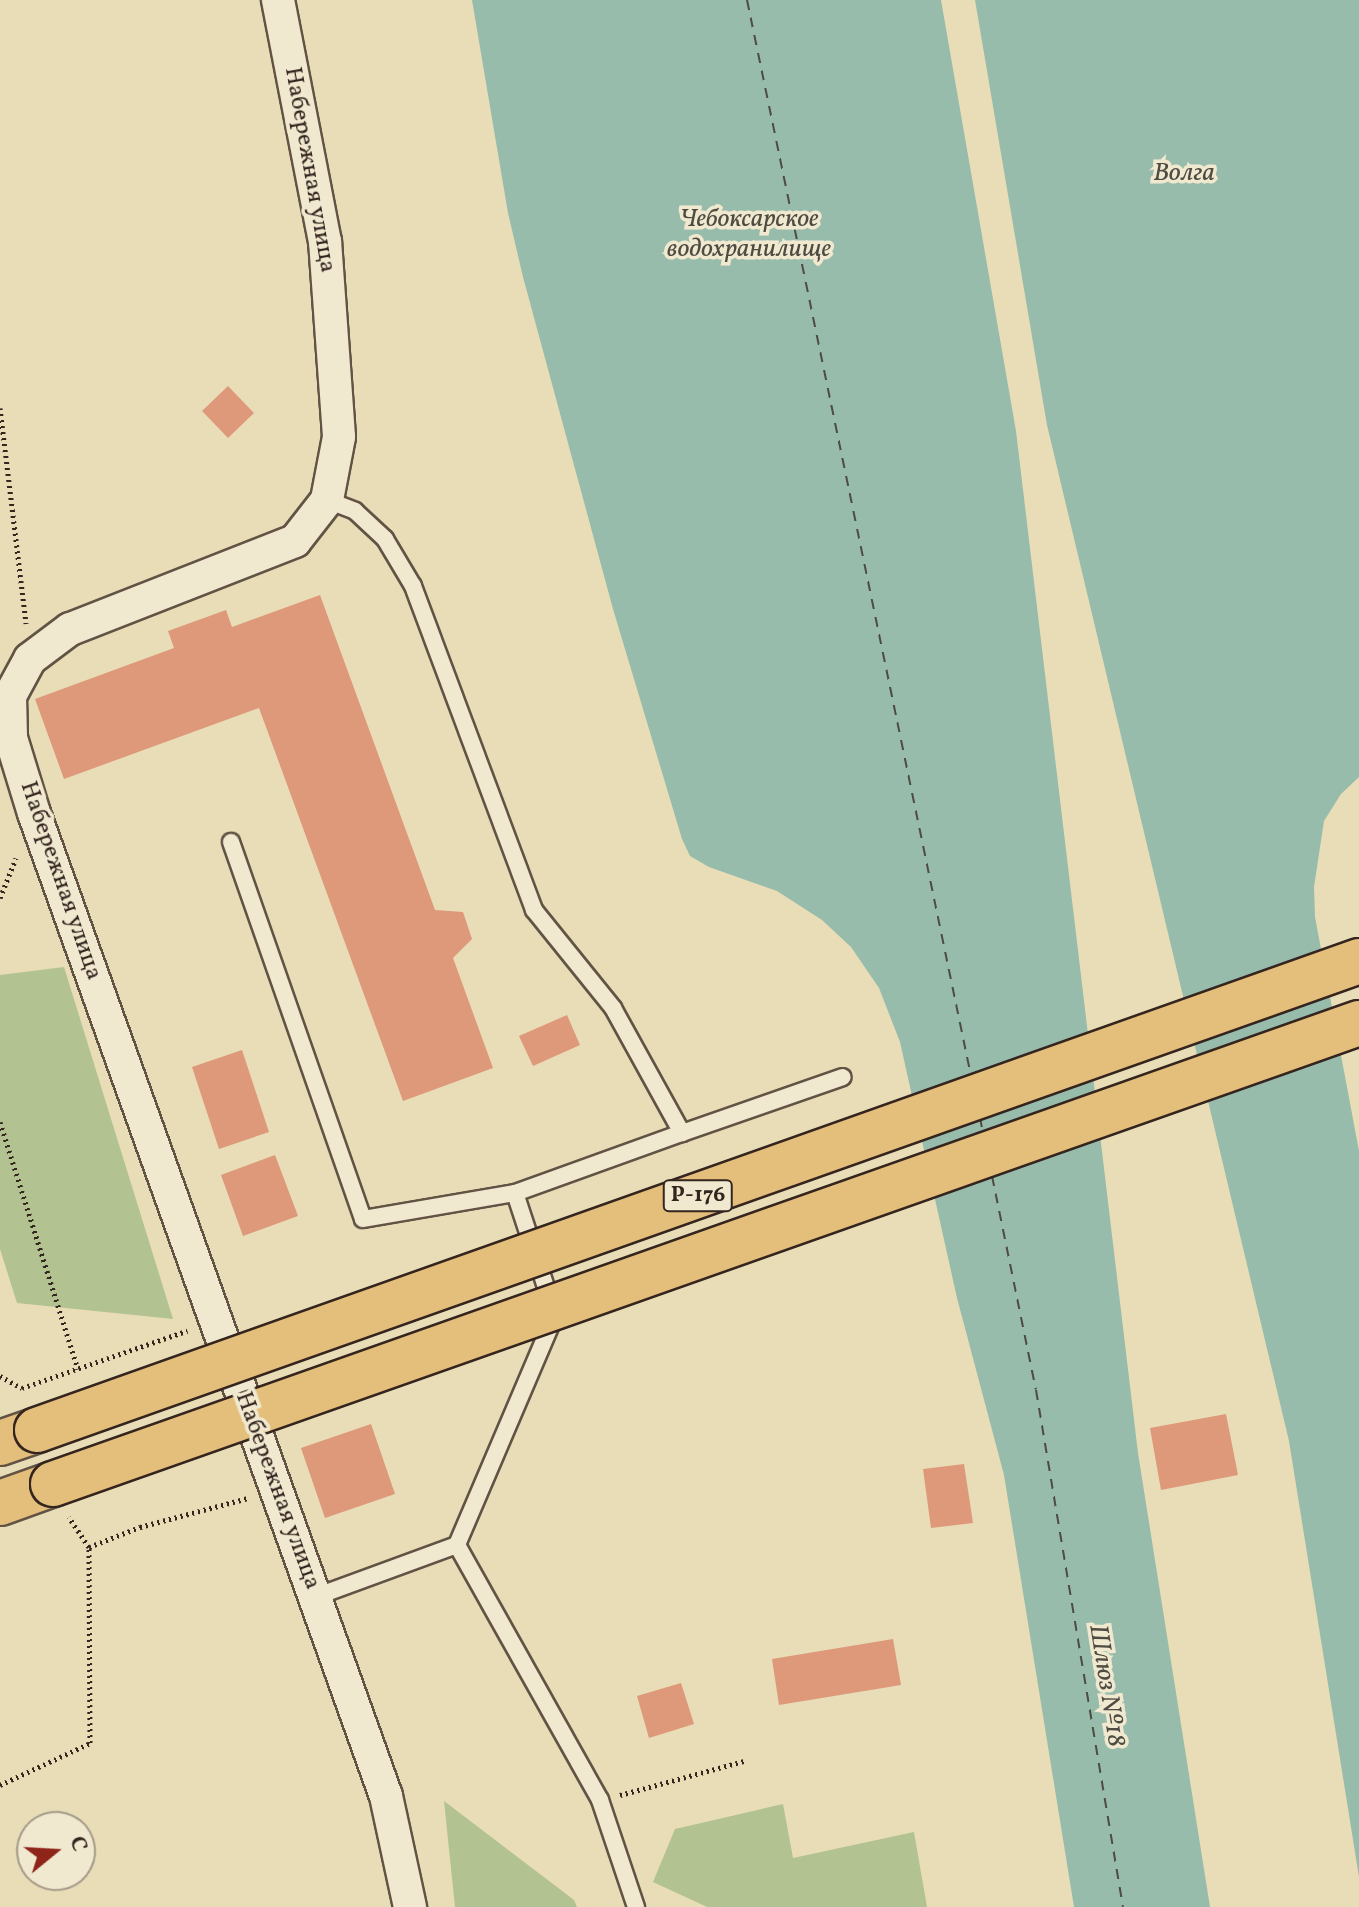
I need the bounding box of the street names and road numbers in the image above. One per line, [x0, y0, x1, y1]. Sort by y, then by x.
street label: Набережная улица [277, 65, 341, 275]
street label: Набережная улица [12, 778, 108, 984]
road number: Р-176 [662, 1178, 734, 1214]
street label: Набережная улица [228, 1388, 326, 1594]

